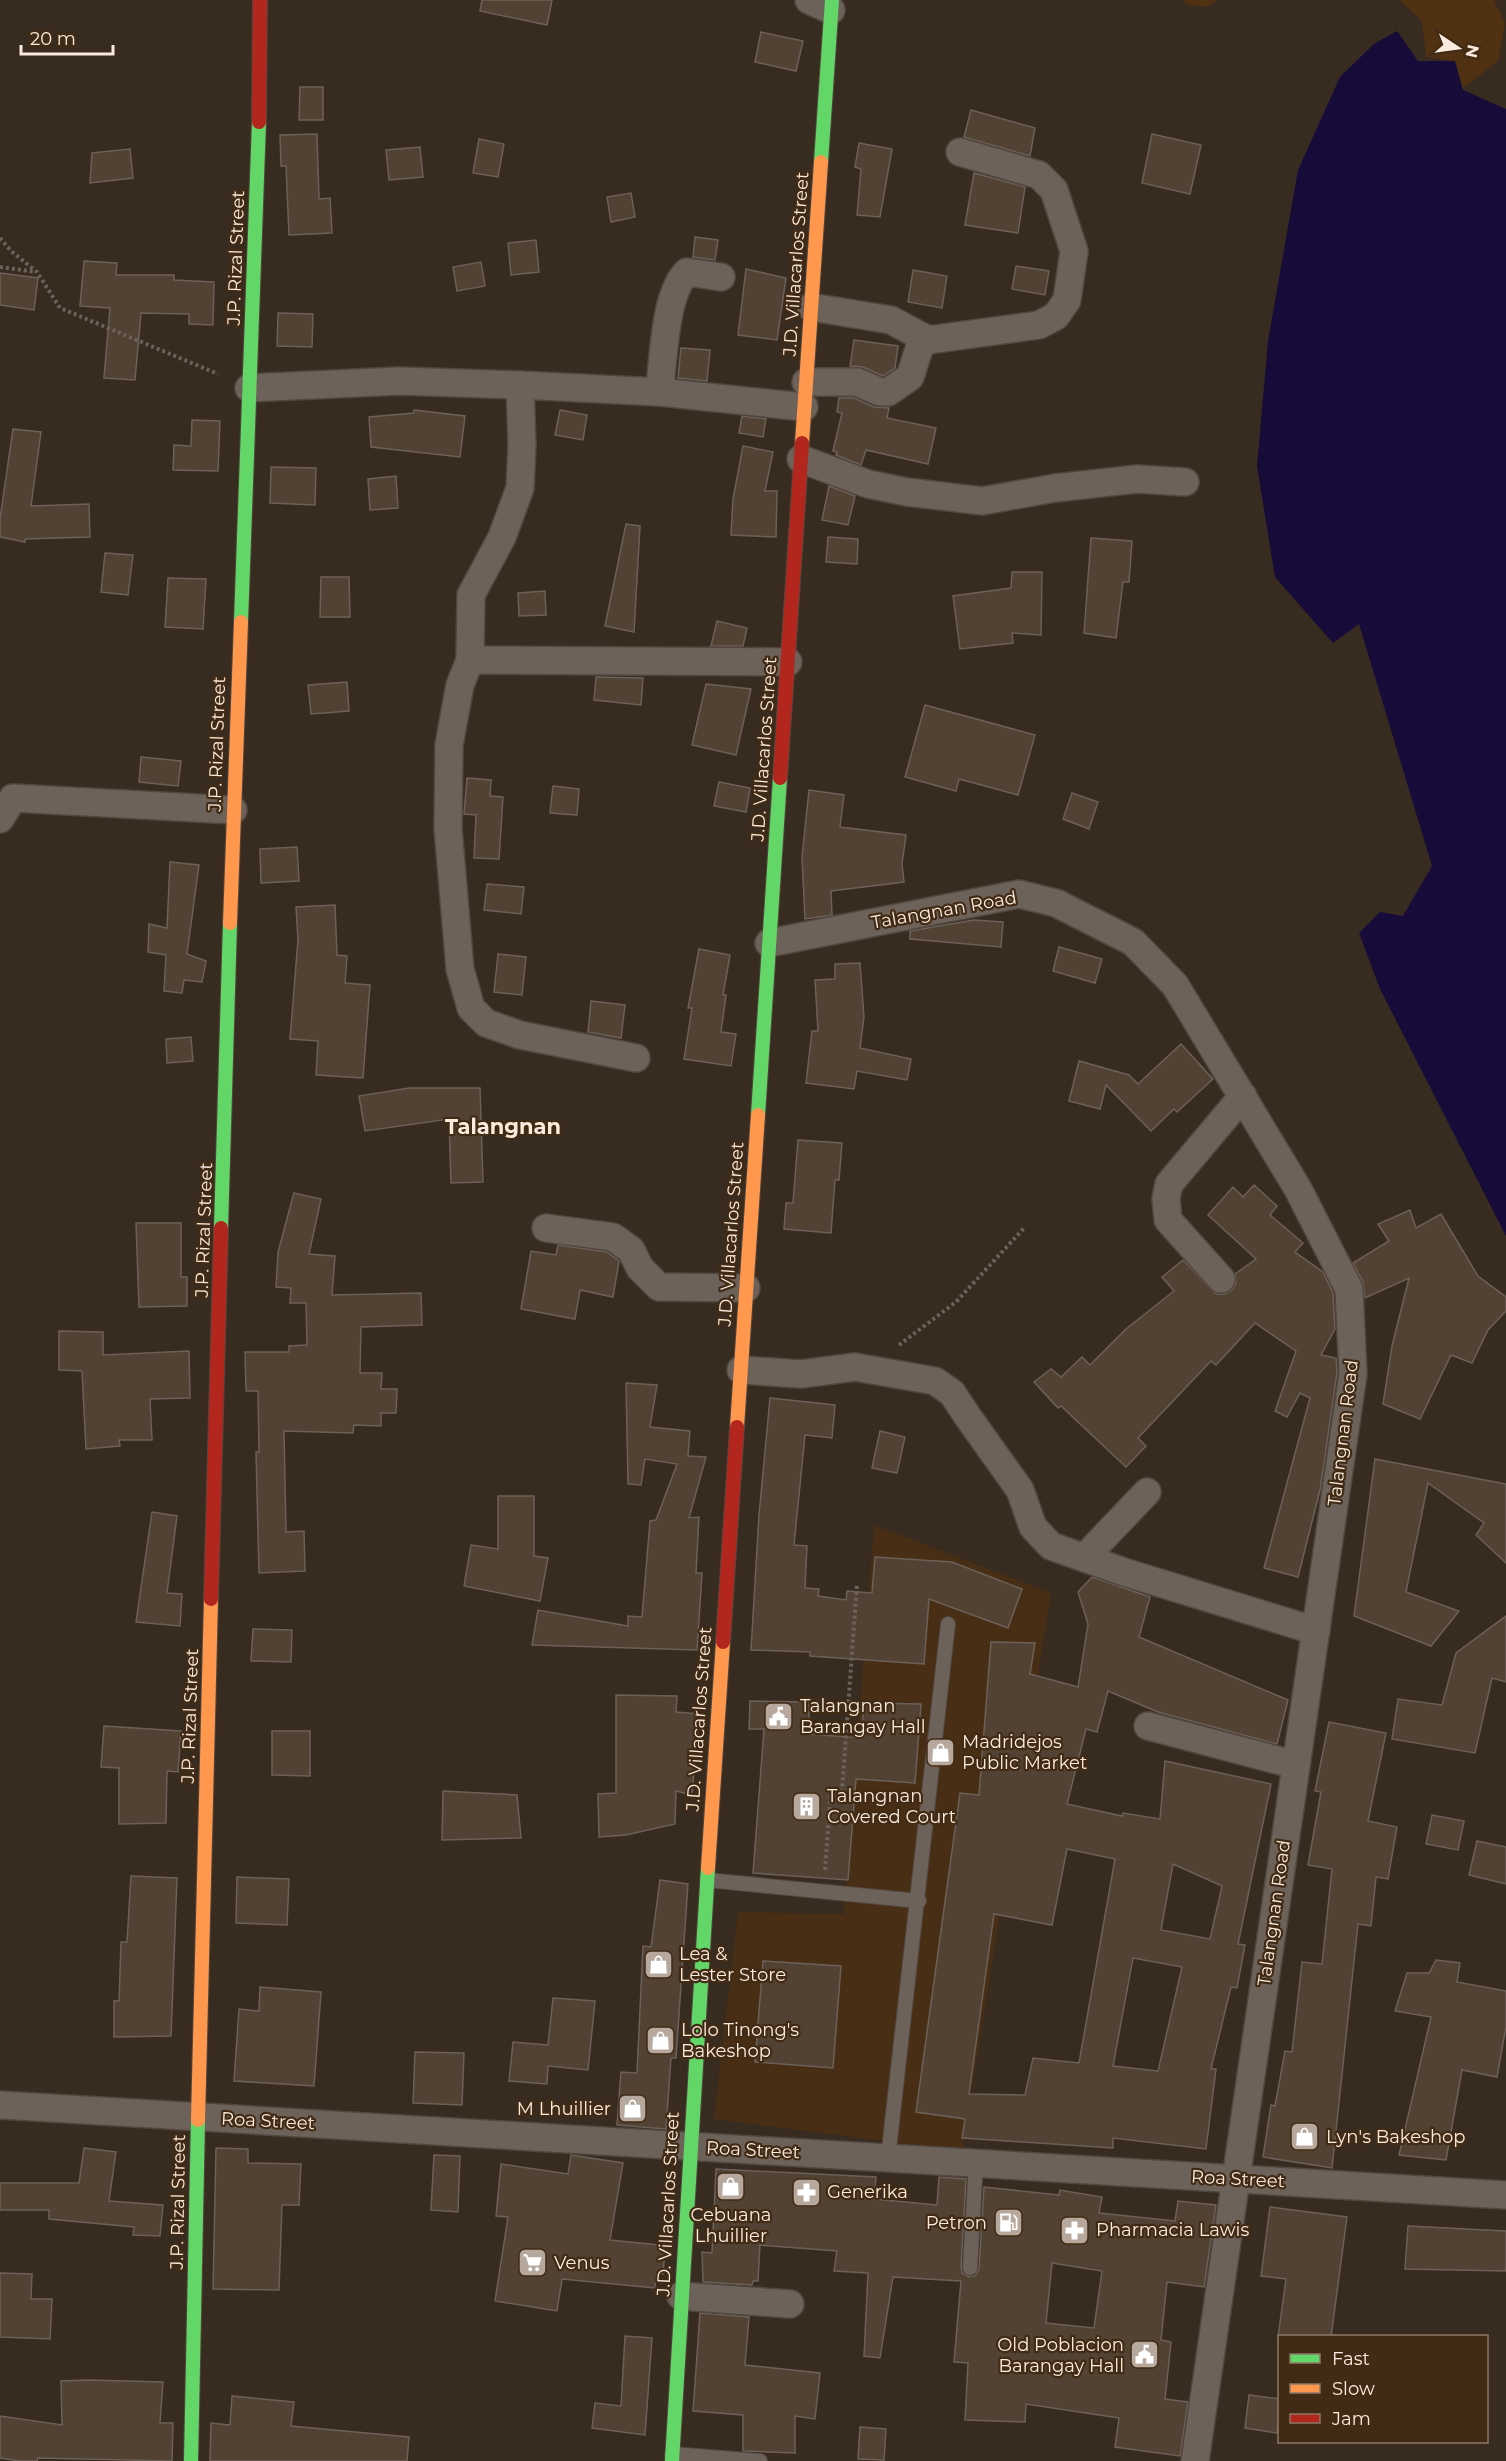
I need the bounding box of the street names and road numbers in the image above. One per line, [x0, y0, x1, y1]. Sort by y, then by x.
street label: J.D. Villacarlos Street [779, 171, 813, 358]
street label: J.P. Rizal Street [223, 190, 249, 327]
street label: J.D. Villacarlos Street [747, 656, 781, 843]
street label: J.P. Rizal Street [204, 676, 230, 813]
street label: Talangnan Road [870, 886, 1018, 934]
street label: J.D. Villacarlos Street [714, 1141, 748, 1328]
street label: J.P. Rizal Street [191, 1162, 217, 1299]
street label: Talangnan Road [1323, 1359, 1363, 1507]
street label: J.D. Villacarlos Street [682, 1626, 716, 1813]
street label: J.P. Rizal Street [177, 1648, 203, 1785]
street label: Talangnan Road [1253, 1839, 1295, 1987]
street label: Roa Street [220, 2108, 316, 2134]
street label: J.D. Villacarlos Street [652, 2111, 684, 2298]
street label: J.P. Rizal Street [166, 2134, 190, 2271]
street label: Roa Street [705, 2137, 801, 2163]
street label: Roa Street [1190, 2166, 1286, 2192]

